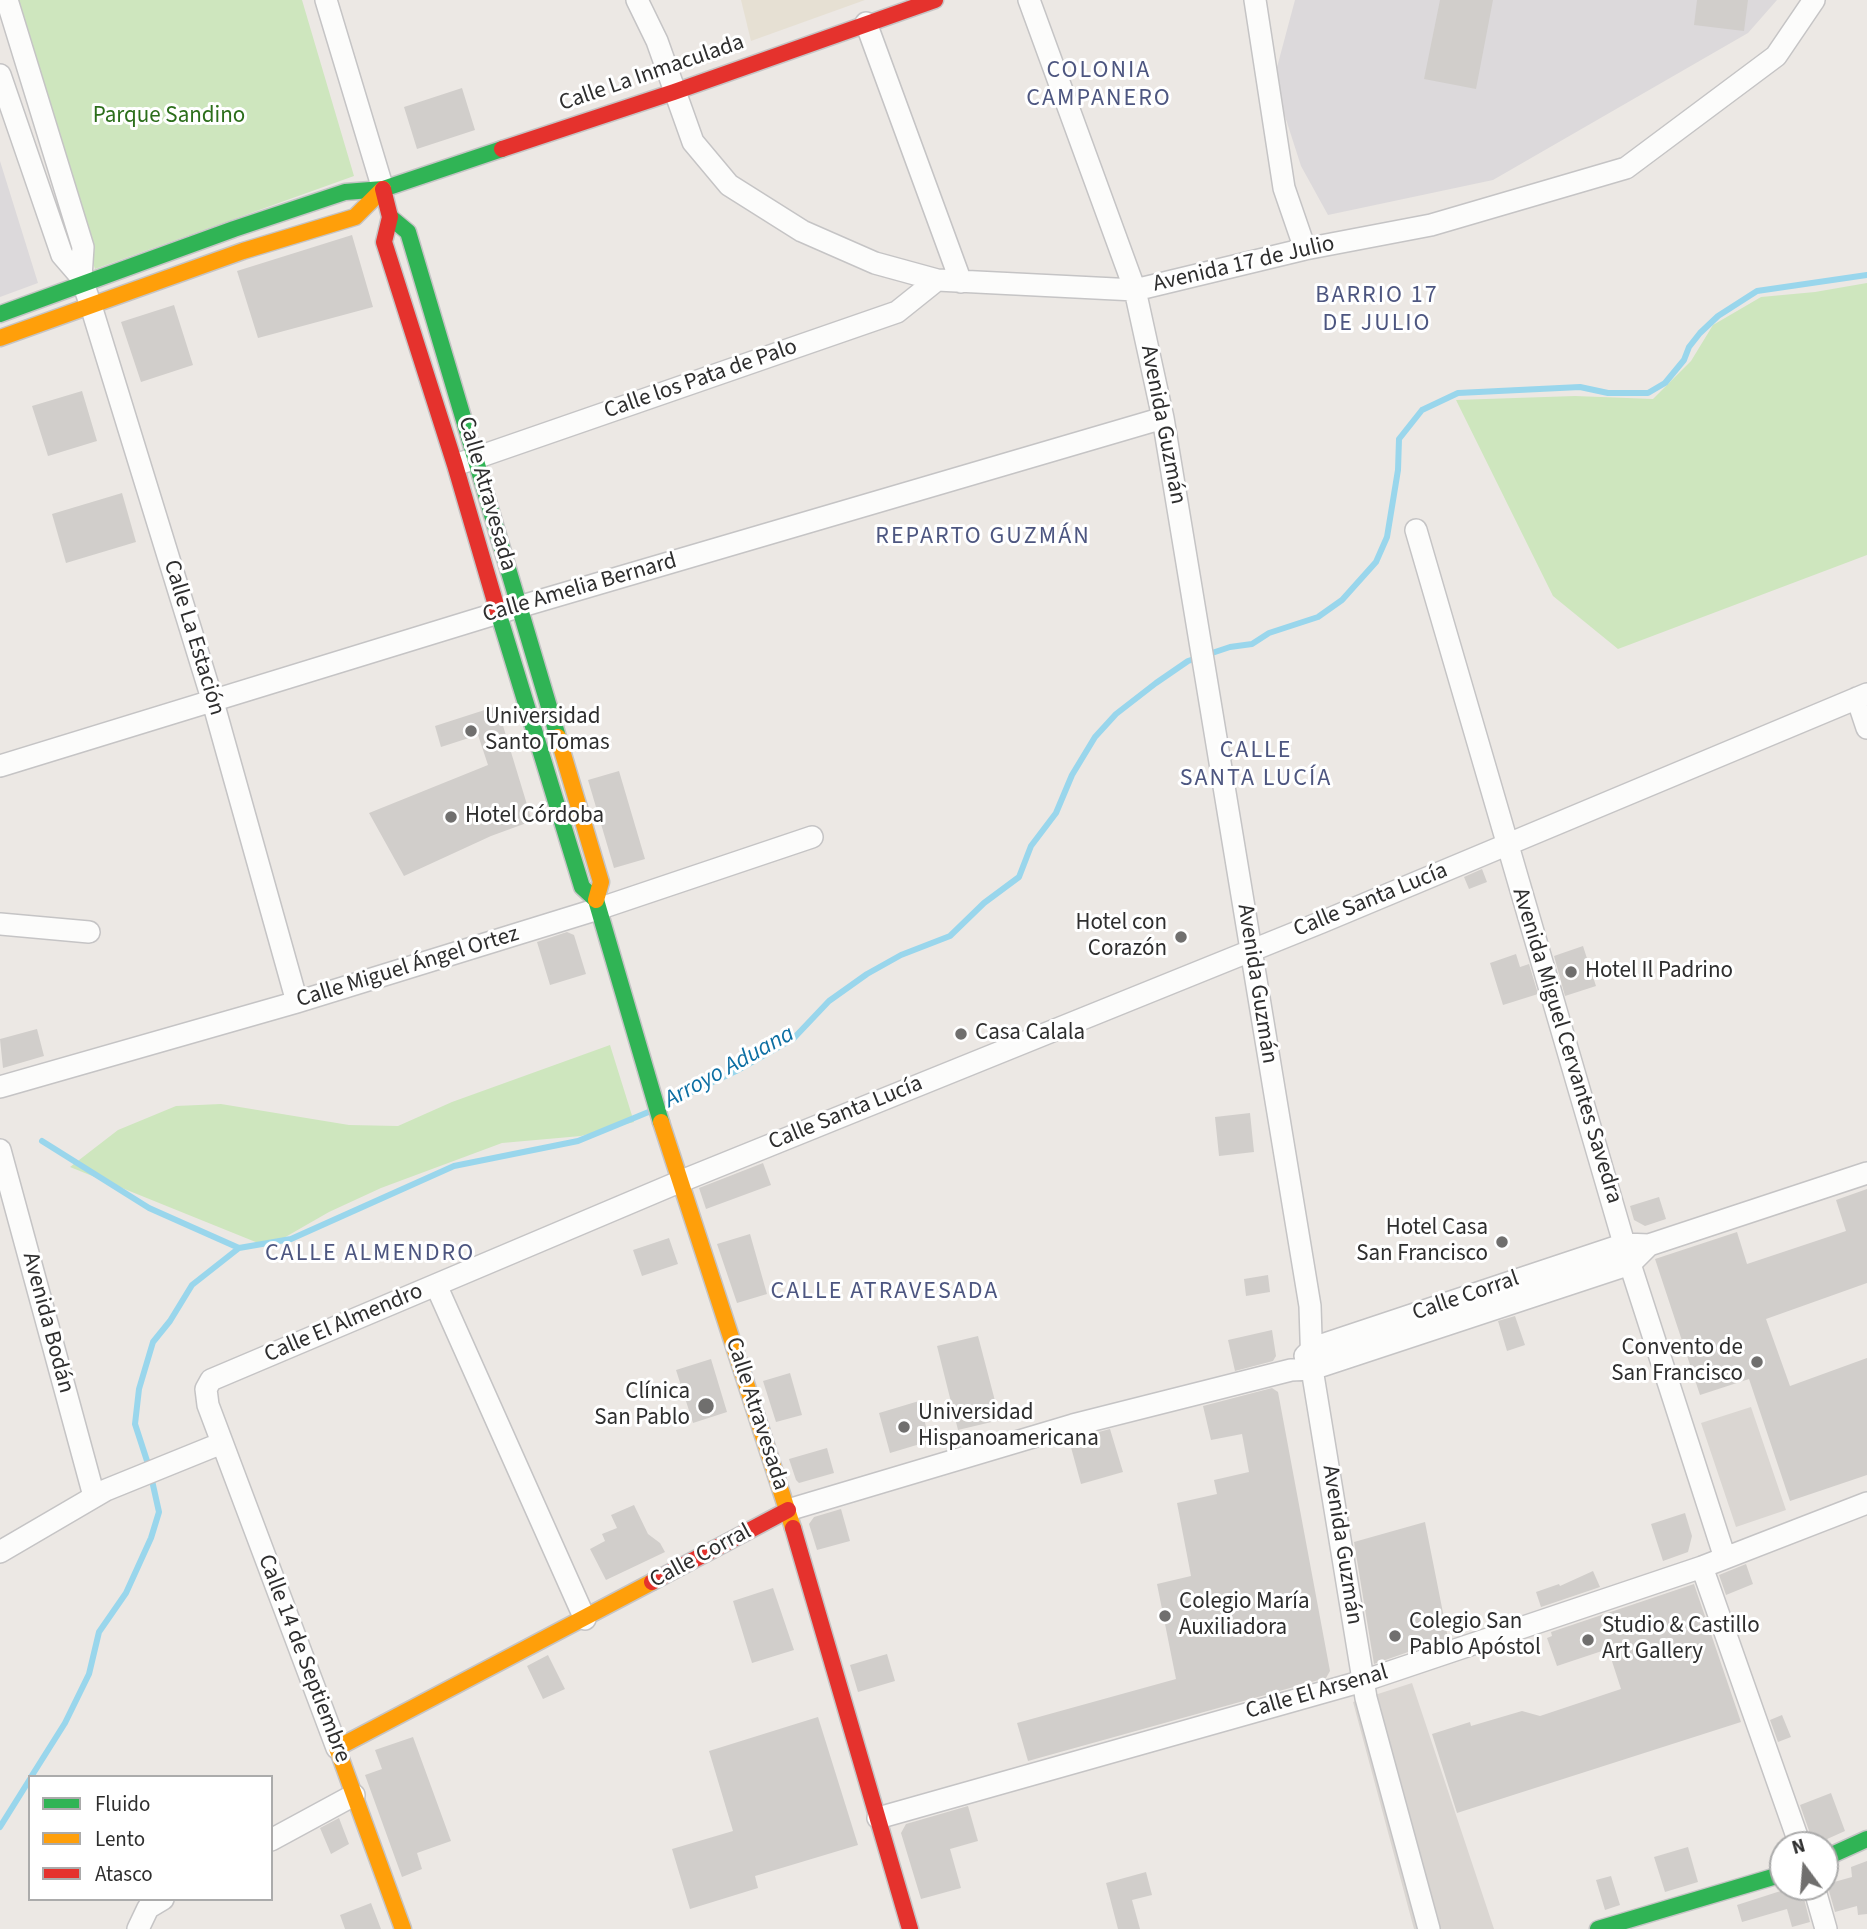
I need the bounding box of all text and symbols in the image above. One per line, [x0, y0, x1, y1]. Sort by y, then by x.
street label: Calle La Inmaculada [556, 29, 748, 119]
district label: COLONIA CAMPANERO [1027, 58, 1171, 114]
park label: Parque Sandino [93, 103, 245, 131]
street label: Avenida 17 de Julio [1151, 231, 1337, 299]
district label: BARRIO 17 DE JULIO [1316, 283, 1438, 339]
street label: Calle los Pata de Palo [601, 334, 801, 426]
street label: Avenida Guzmán [1133, 343, 1191, 507]
street label: Calle Atravesada [451, 414, 521, 574]
district label: REPARTO GUZMÁN [877, 524, 1089, 552]
street label: Calle Amelia Bernard [480, 548, 680, 630]
street label: Calle La Estación [156, 557, 230, 719]
place label: Universidad Santo Tomas [485, 704, 610, 758]
marker: Universidad Santo Tomas [463, 723, 479, 739]
district label: CALLE SANTA LUCÍA [1181, 738, 1331, 794]
place label: Hotel Córdoba [465, 803, 604, 831]
marker: Hotel Córdoba [443, 809, 459, 825]
street label: Calle Santa Lucía [1290, 858, 1452, 944]
street label: Avenida Miguel Cervantes Savedra [1505, 885, 1627, 1207]
street label: Avenida Guzmán [1230, 902, 1282, 1066]
place label: Hotel con Corazón [1076, 910, 1167, 964]
street label: Calle Miguel Ángel Ortez [294, 921, 522, 1015]
marker: Hotel con Corazón [1173, 929, 1189, 945]
place label: Hotel Il Padrino [1585, 958, 1733, 986]
marker: Hotel Il Padrino [1563, 964, 1579, 980]
water label: Arroyo Aduana [660, 1020, 800, 1116]
place label: Casa Calala [975, 1020, 1085, 1048]
marker: Casa Calala [953, 1026, 969, 1042]
street label: Calle Santa Lucía [765, 1071, 927, 1157]
place label: Hotel Casa San Francisco [1356, 1215, 1488, 1269]
marker: Hotel Casa San Francisco [1494, 1234, 1510, 1250]
district label: CALLE ALMENDRO [267, 1241, 473, 1269]
street label: Avenida Bodán [15, 1250, 79, 1396]
street label: Calle Corral [1409, 1266, 1523, 1328]
street label: Calle El Almendro [261, 1278, 427, 1370]
district label: CALLE ATRAVESADA [773, 1279, 997, 1307]
street label: Calle Atravesada [718, 1334, 794, 1494]
place label: Convento de San Francisco [1611, 1335, 1743, 1389]
marker: Convento de San Francisco [1749, 1354, 1765, 1370]
place label: Clínica San Pablo [594, 1379, 690, 1433]
marker: Clínica San Pablo [696, 1396, 716, 1416]
place label: Universidad Hispanoamericana [918, 1400, 1099, 1454]
marker: Universidad Hispanoamericana [896, 1419, 912, 1435]
street label: Avenida Guzmán [1315, 1463, 1367, 1627]
street label: Calle Corral [646, 1519, 756, 1595]
street label: Calle 14 de Septiembre [251, 1551, 355, 1767]
place label: Colegio María Auxiliadora [1179, 1589, 1310, 1643]
marker: Colegio María Auxiliadora [1157, 1608, 1173, 1624]
place label: Colegio San Pablo Apóstol [1409, 1609, 1541, 1663]
place label: Studio & Castillo Art Gallery [1602, 1613, 1760, 1667]
marker: Colegio San Pablo Apóstol [1387, 1628, 1403, 1644]
marker: Studio & Castillo Art Gallery [1580, 1632, 1596, 1648]
street label: Calle El Arsenal [1243, 1660, 1391, 1726]
legend [28, 1775, 273, 1901]
text: Fluido [95, 1789, 150, 1819]
text: Lento [95, 1824, 145, 1854]
north arrow [1769, 1831, 1839, 1901]
text: N [1789, 1833, 1808, 1862]
text: Atasco [95, 1859, 153, 1889]

